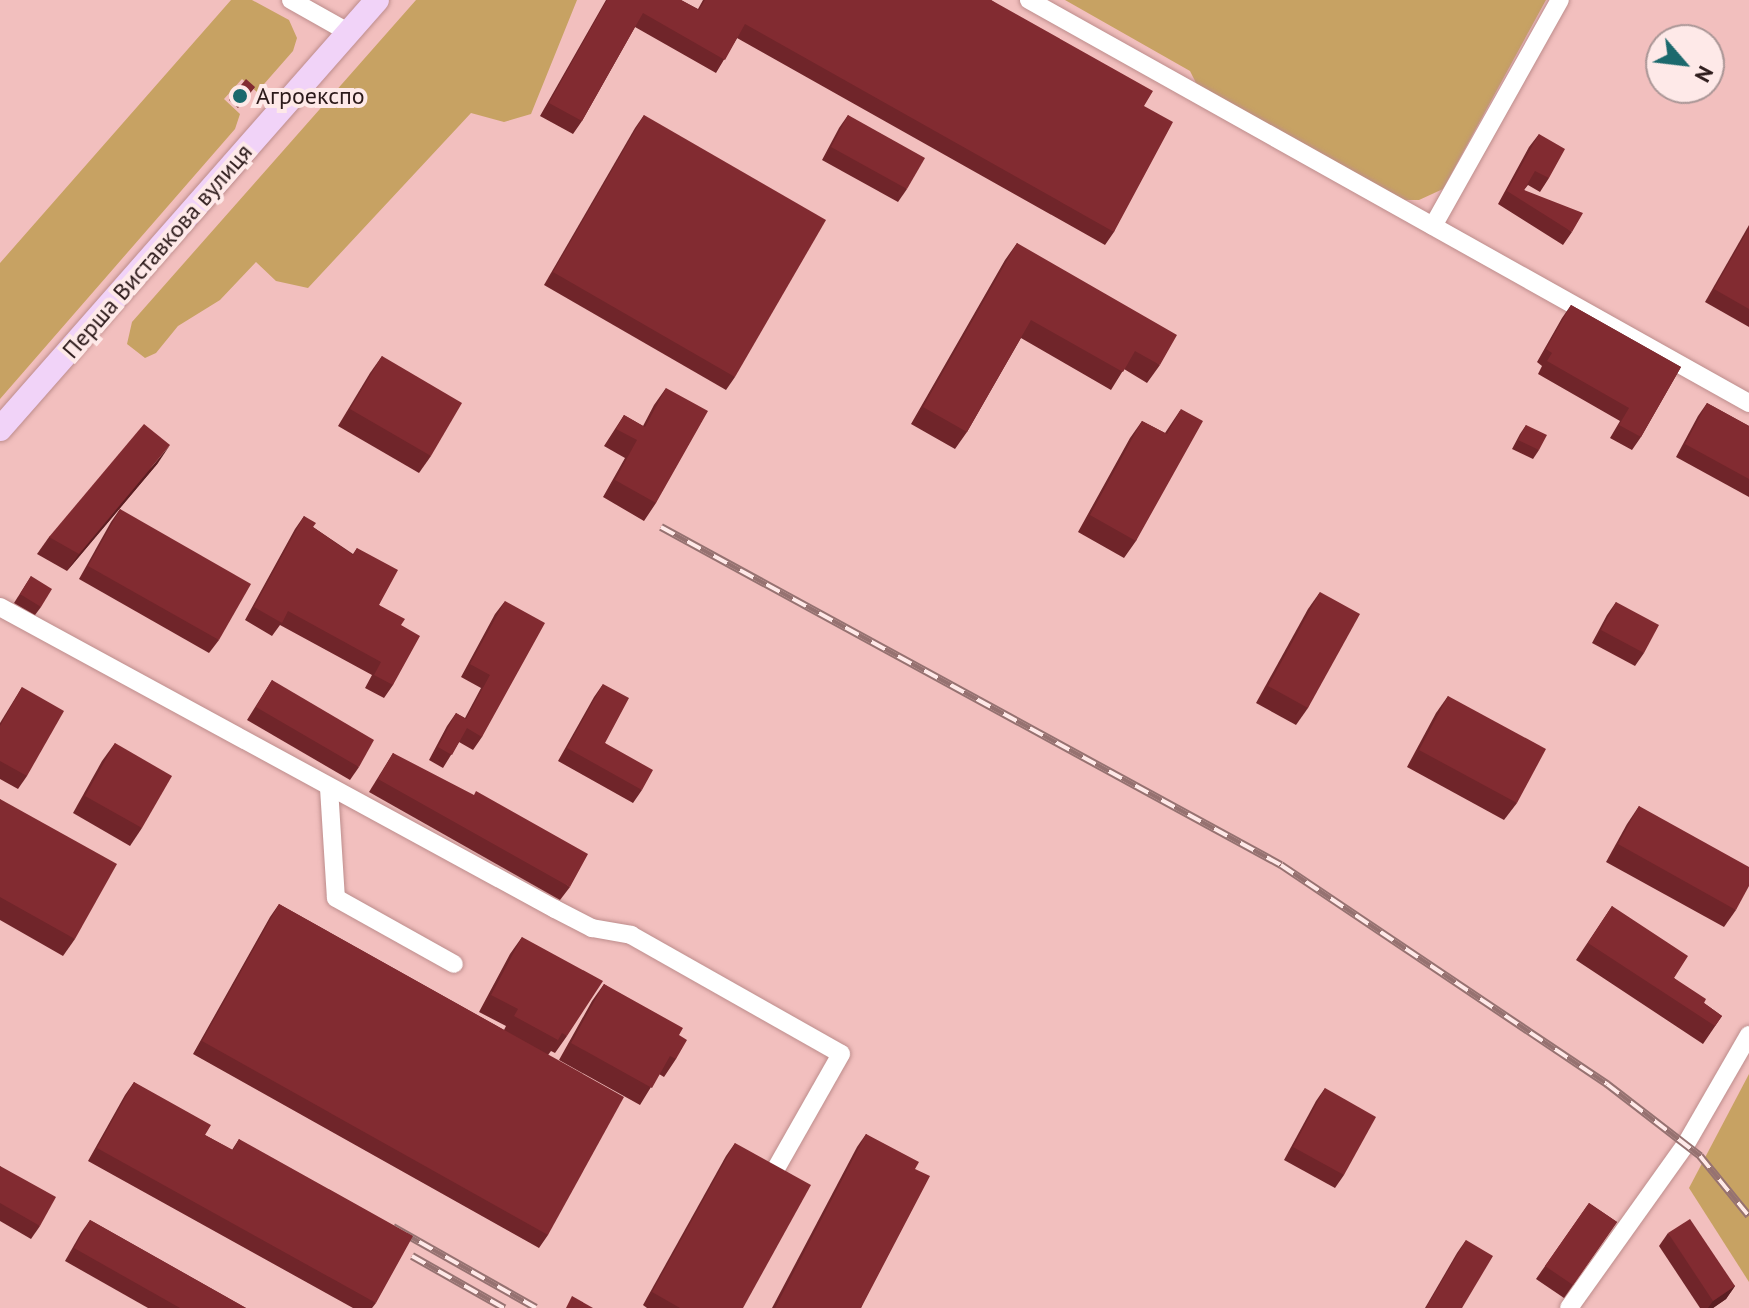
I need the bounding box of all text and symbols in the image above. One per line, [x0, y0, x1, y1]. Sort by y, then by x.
north arrow [1645, 24, 1725, 104]
text: N [1689, 61, 1720, 87]
place label: Агроекспо [256, 82, 365, 110]
marker: Агроекспо [231, 87, 249, 105]
street label: Перша Виставкова вулиця [56, 138, 258, 364]

